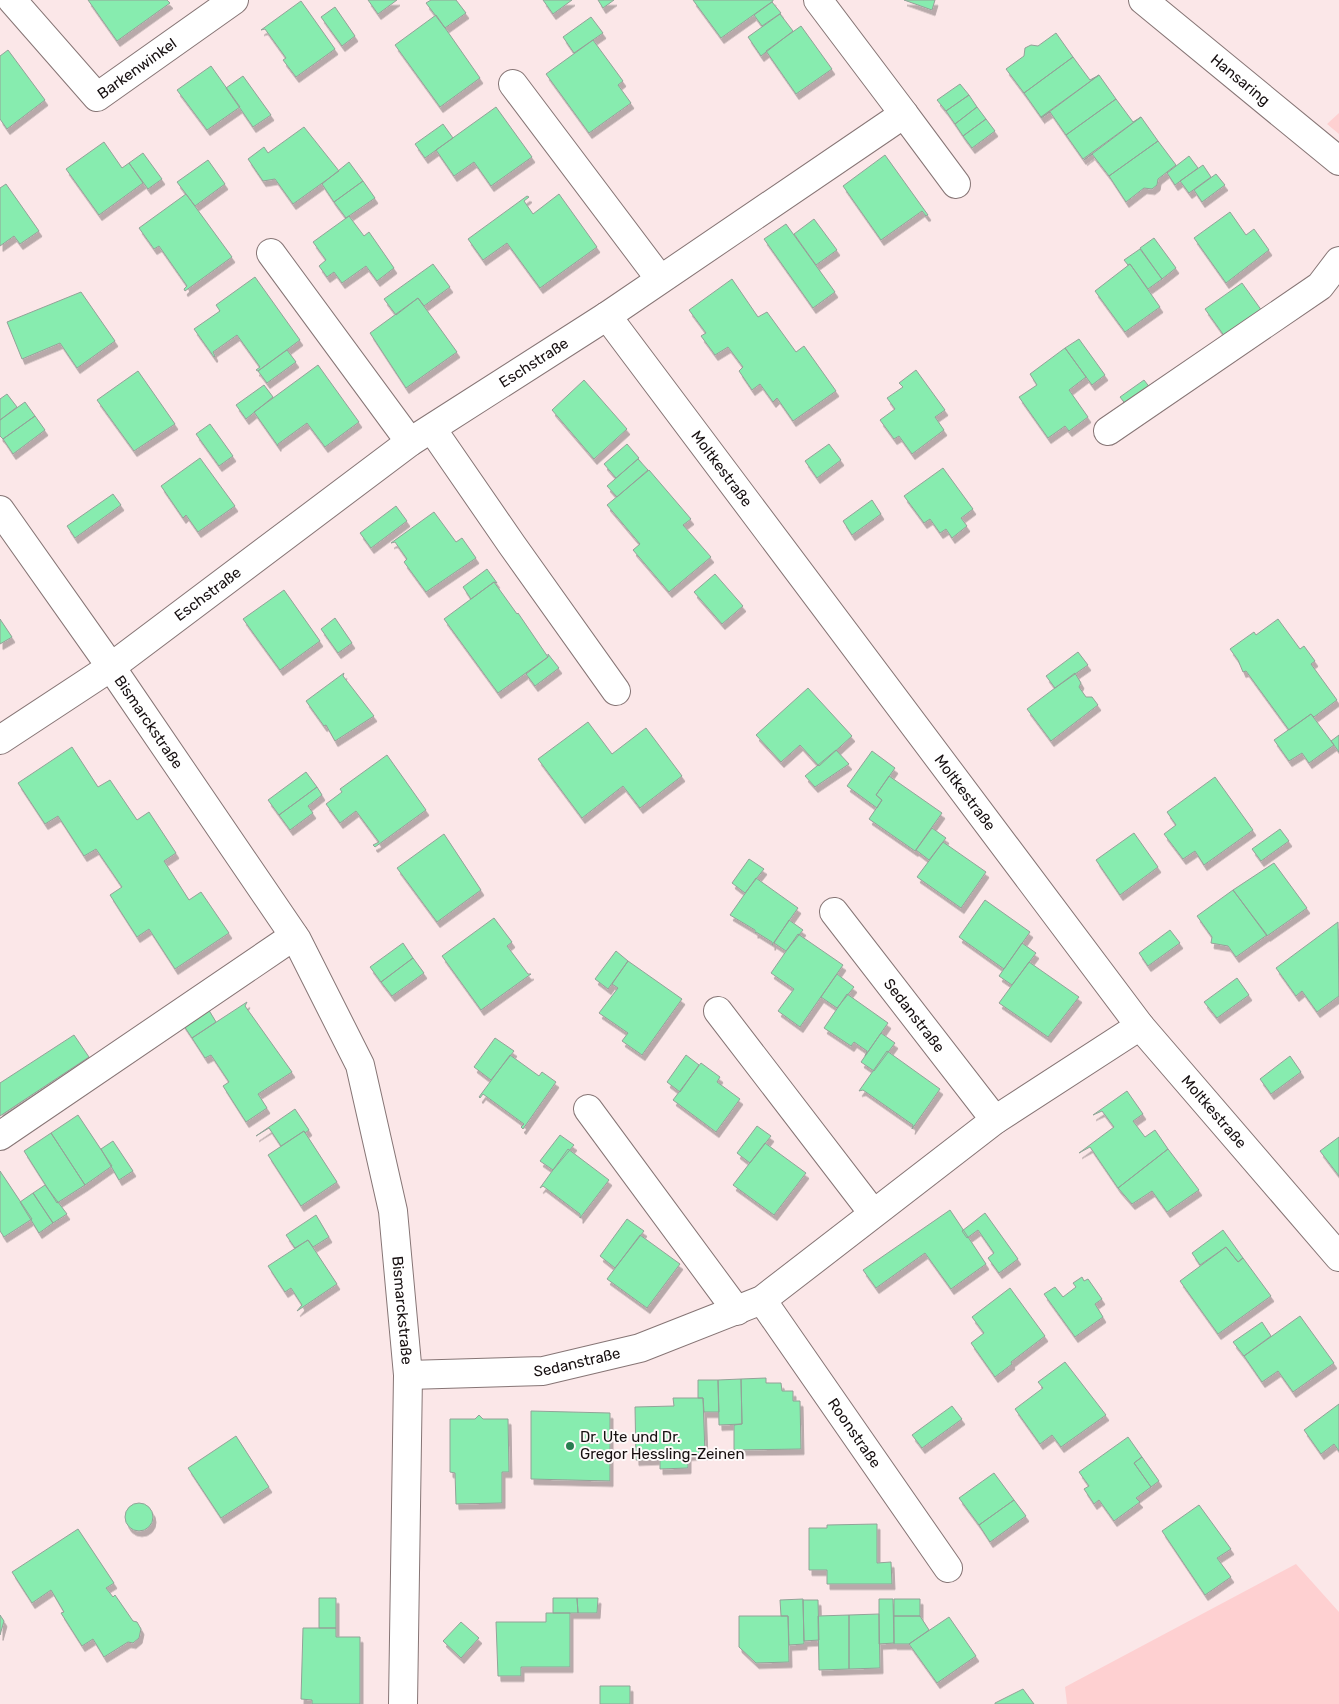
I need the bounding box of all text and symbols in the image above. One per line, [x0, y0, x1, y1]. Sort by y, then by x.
street label: Barkenwinkel [94, 34, 180, 103]
street label: Hansaring [1207, 50, 1274, 110]
street label: Eschstraße [496, 334, 572, 392]
street label: Moltkestraße [687, 427, 756, 510]
street label: Eschstraße [171, 563, 245, 625]
street label: Bismarckstraße [110, 672, 187, 772]
street label: Moltkestraße [930, 751, 999, 834]
street label: Sedanstraße [880, 975, 948, 1056]
street label: Moltkestraße [1178, 1072, 1250, 1152]
street label: Bismarckstraße [388, 1255, 416, 1365]
street label: Sedanstraße [533, 1344, 622, 1380]
street label: Roonstraße [824, 1395, 885, 1471]
place label: Dr. Ute und Dr. Gregor Hessling-Zeinen [580, 1428, 745, 1463]
marker: Dr. Ute und Dr. Gregor Hessling-Zeinen [564, 1440, 576, 1452]

